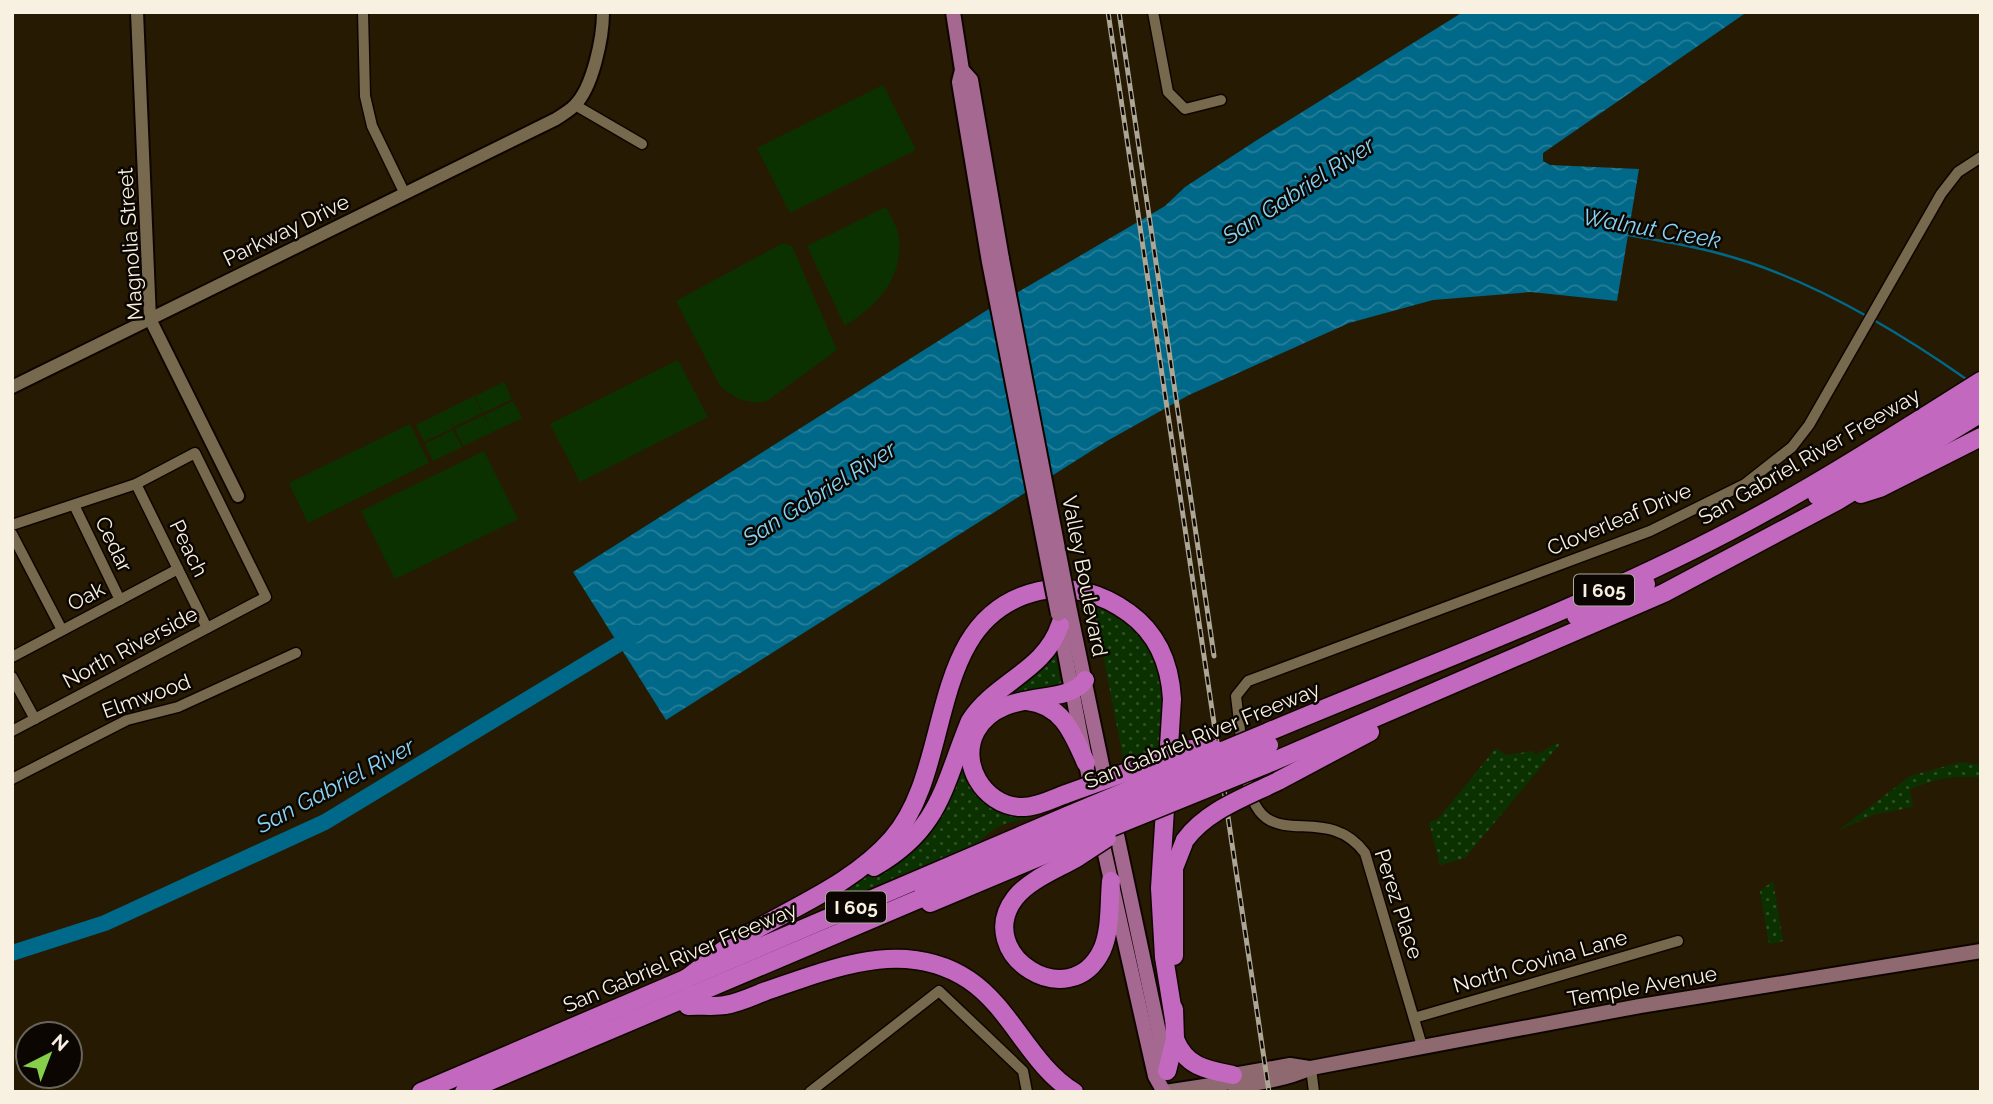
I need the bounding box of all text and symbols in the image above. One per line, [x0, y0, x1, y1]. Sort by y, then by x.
water label: San Gabriel River [1216, 130, 1380, 250]
street label: Magnolia Street [112, 167, 148, 321]
street label: Parkway Drive [219, 189, 353, 271]
water label: Walnut Creek [1581, 203, 1723, 253]
street label: San Gabriel River Freeway [1694, 382, 1924, 530]
water label: San Gabriel River [736, 434, 902, 552]
street label: Cloverleaf Drive [1543, 477, 1695, 561]
street label: Valley Boulevard [1057, 493, 1113, 659]
street label: Cedar [90, 512, 138, 576]
street label: Peach [165, 515, 213, 581]
road number: I 605 [1574, 575, 1634, 606]
street label: Oak [63, 576, 109, 616]
street label: North Riverside [58, 601, 202, 693]
street label: Elmwood [98, 668, 194, 724]
street label: San Gabriel River Freeway [1081, 676, 1323, 794]
water label: San Gabriel River [250, 731, 420, 839]
street label: Perez Place [1369, 846, 1429, 962]
road number: I 605 [826, 892, 886, 923]
street label: San Gabriel River Freeway [559, 896, 801, 1018]
street label: North Covina Lane [1450, 924, 1630, 998]
street label: Temple Avenue [1565, 961, 1719, 1011]
north arrow [14, 1020, 84, 1090]
text: N [48, 1029, 73, 1055]

